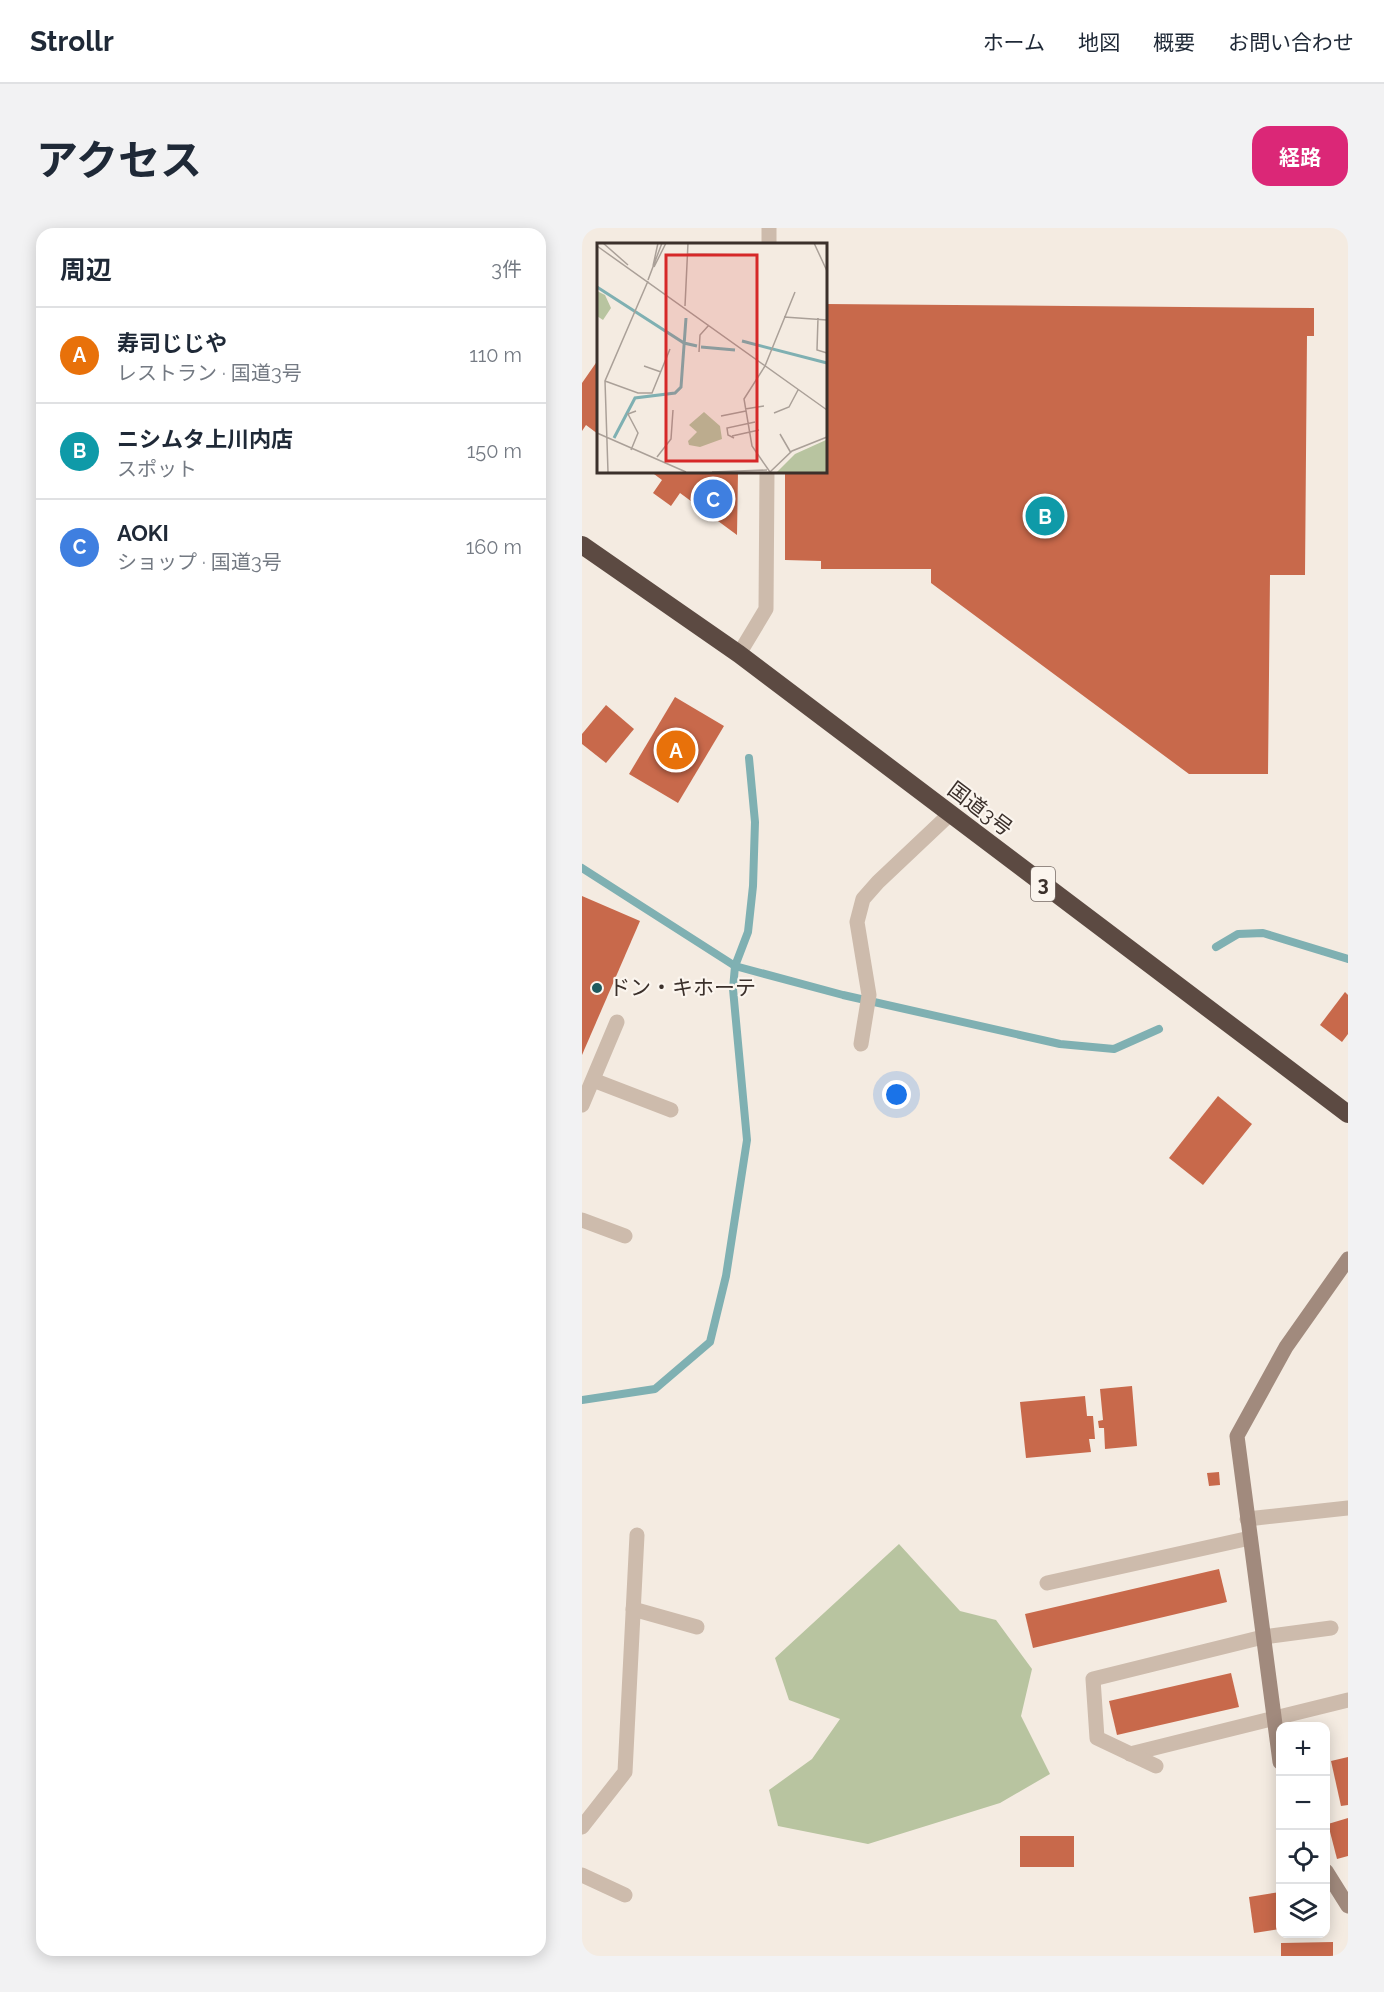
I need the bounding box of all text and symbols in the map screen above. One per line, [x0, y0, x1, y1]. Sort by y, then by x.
text: Strollr [30, 25, 114, 58]
text: ホーム [983, 30, 1045, 55]
text: 地図 [1078, 30, 1120, 55]
text: 概要 [1153, 30, 1195, 55]
text: お問い合わせ [1228, 30, 1354, 55]
button: 経路 [1252, 126, 1348, 186]
text: アクセス [36, 136, 202, 185]
inset map [597, 243, 826, 472]
text: 周辺 [60, 255, 112, 285]
text: 3件 [491, 257, 522, 281]
text: 寿司じじや [117, 330, 227, 356]
text: A [73, 343, 86, 367]
text: 110 m [469, 343, 522, 367]
text: レストラン · 国道3号 [117, 361, 302, 385]
text: ニシムタ上川内店 [117, 426, 293, 452]
text: B [73, 439, 86, 463]
text: 150 m [467, 439, 522, 463]
text: スポット [117, 457, 197, 481]
pin: C [694, 476, 732, 522]
pin: B [1026, 494, 1064, 538]
text: AOKI [117, 520, 169, 546]
text: C [73, 535, 86, 559]
text: 160 m [466, 535, 522, 559]
text: ショップ · 国道3号 [117, 550, 282, 574]
pin: A [656, 728, 695, 772]
street label: 国道3号 [943, 776, 1017, 841]
road number: 3 [1031, 867, 1055, 901]
place label: ドン・キホーテ [609, 975, 756, 1000]
marker: ドン・キホーテ [590, 981, 604, 995]
your location [882, 1080, 911, 1109]
map controls [1276, 1722, 1330, 1938]
button: + [1276, 1722, 1330, 1776]
button: − [1276, 1776, 1330, 1830]
button: locate [1276, 1830, 1330, 1884]
button: layers [1276, 1884, 1330, 1938]

